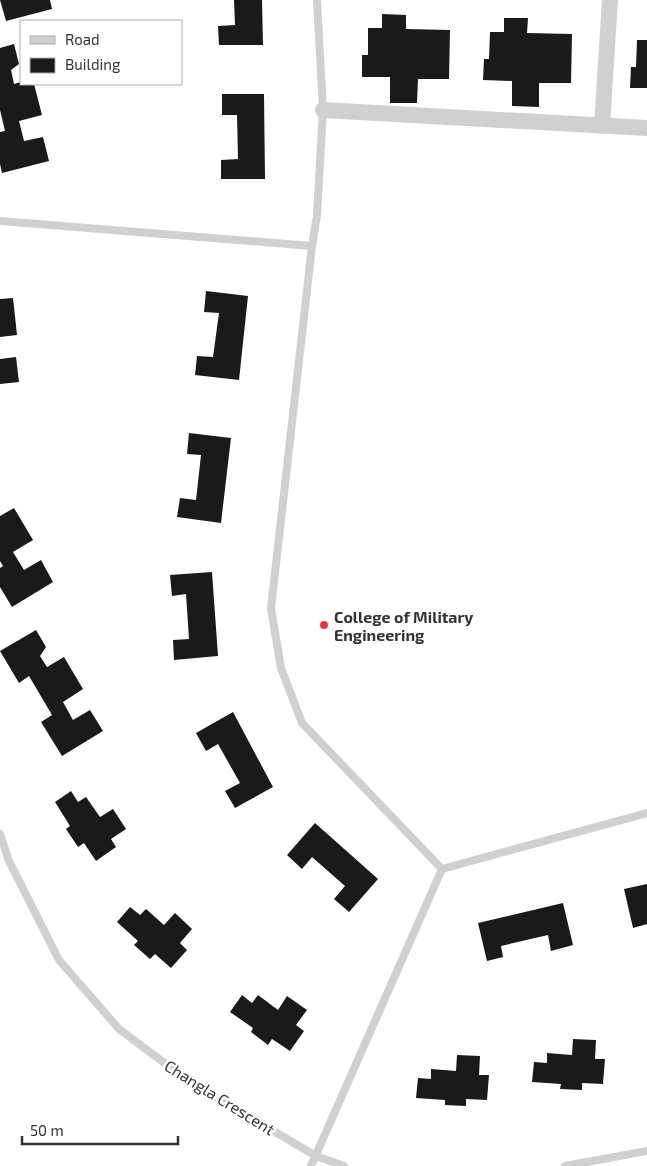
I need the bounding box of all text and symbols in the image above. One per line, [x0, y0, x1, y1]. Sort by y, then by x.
legend [20, 20, 182, 85]
text: Road [65, 30, 100, 48]
text: Building [65, 55, 121, 73]
place label: College of Military Engineering [334, 607, 473, 644]
marker: College of Military Engineering [318, 619, 330, 631]
street label: Changla Crescent [161, 1055, 279, 1139]
scale bar [22, 1114, 179, 1146]
text: 50 m [30, 1121, 64, 1139]

